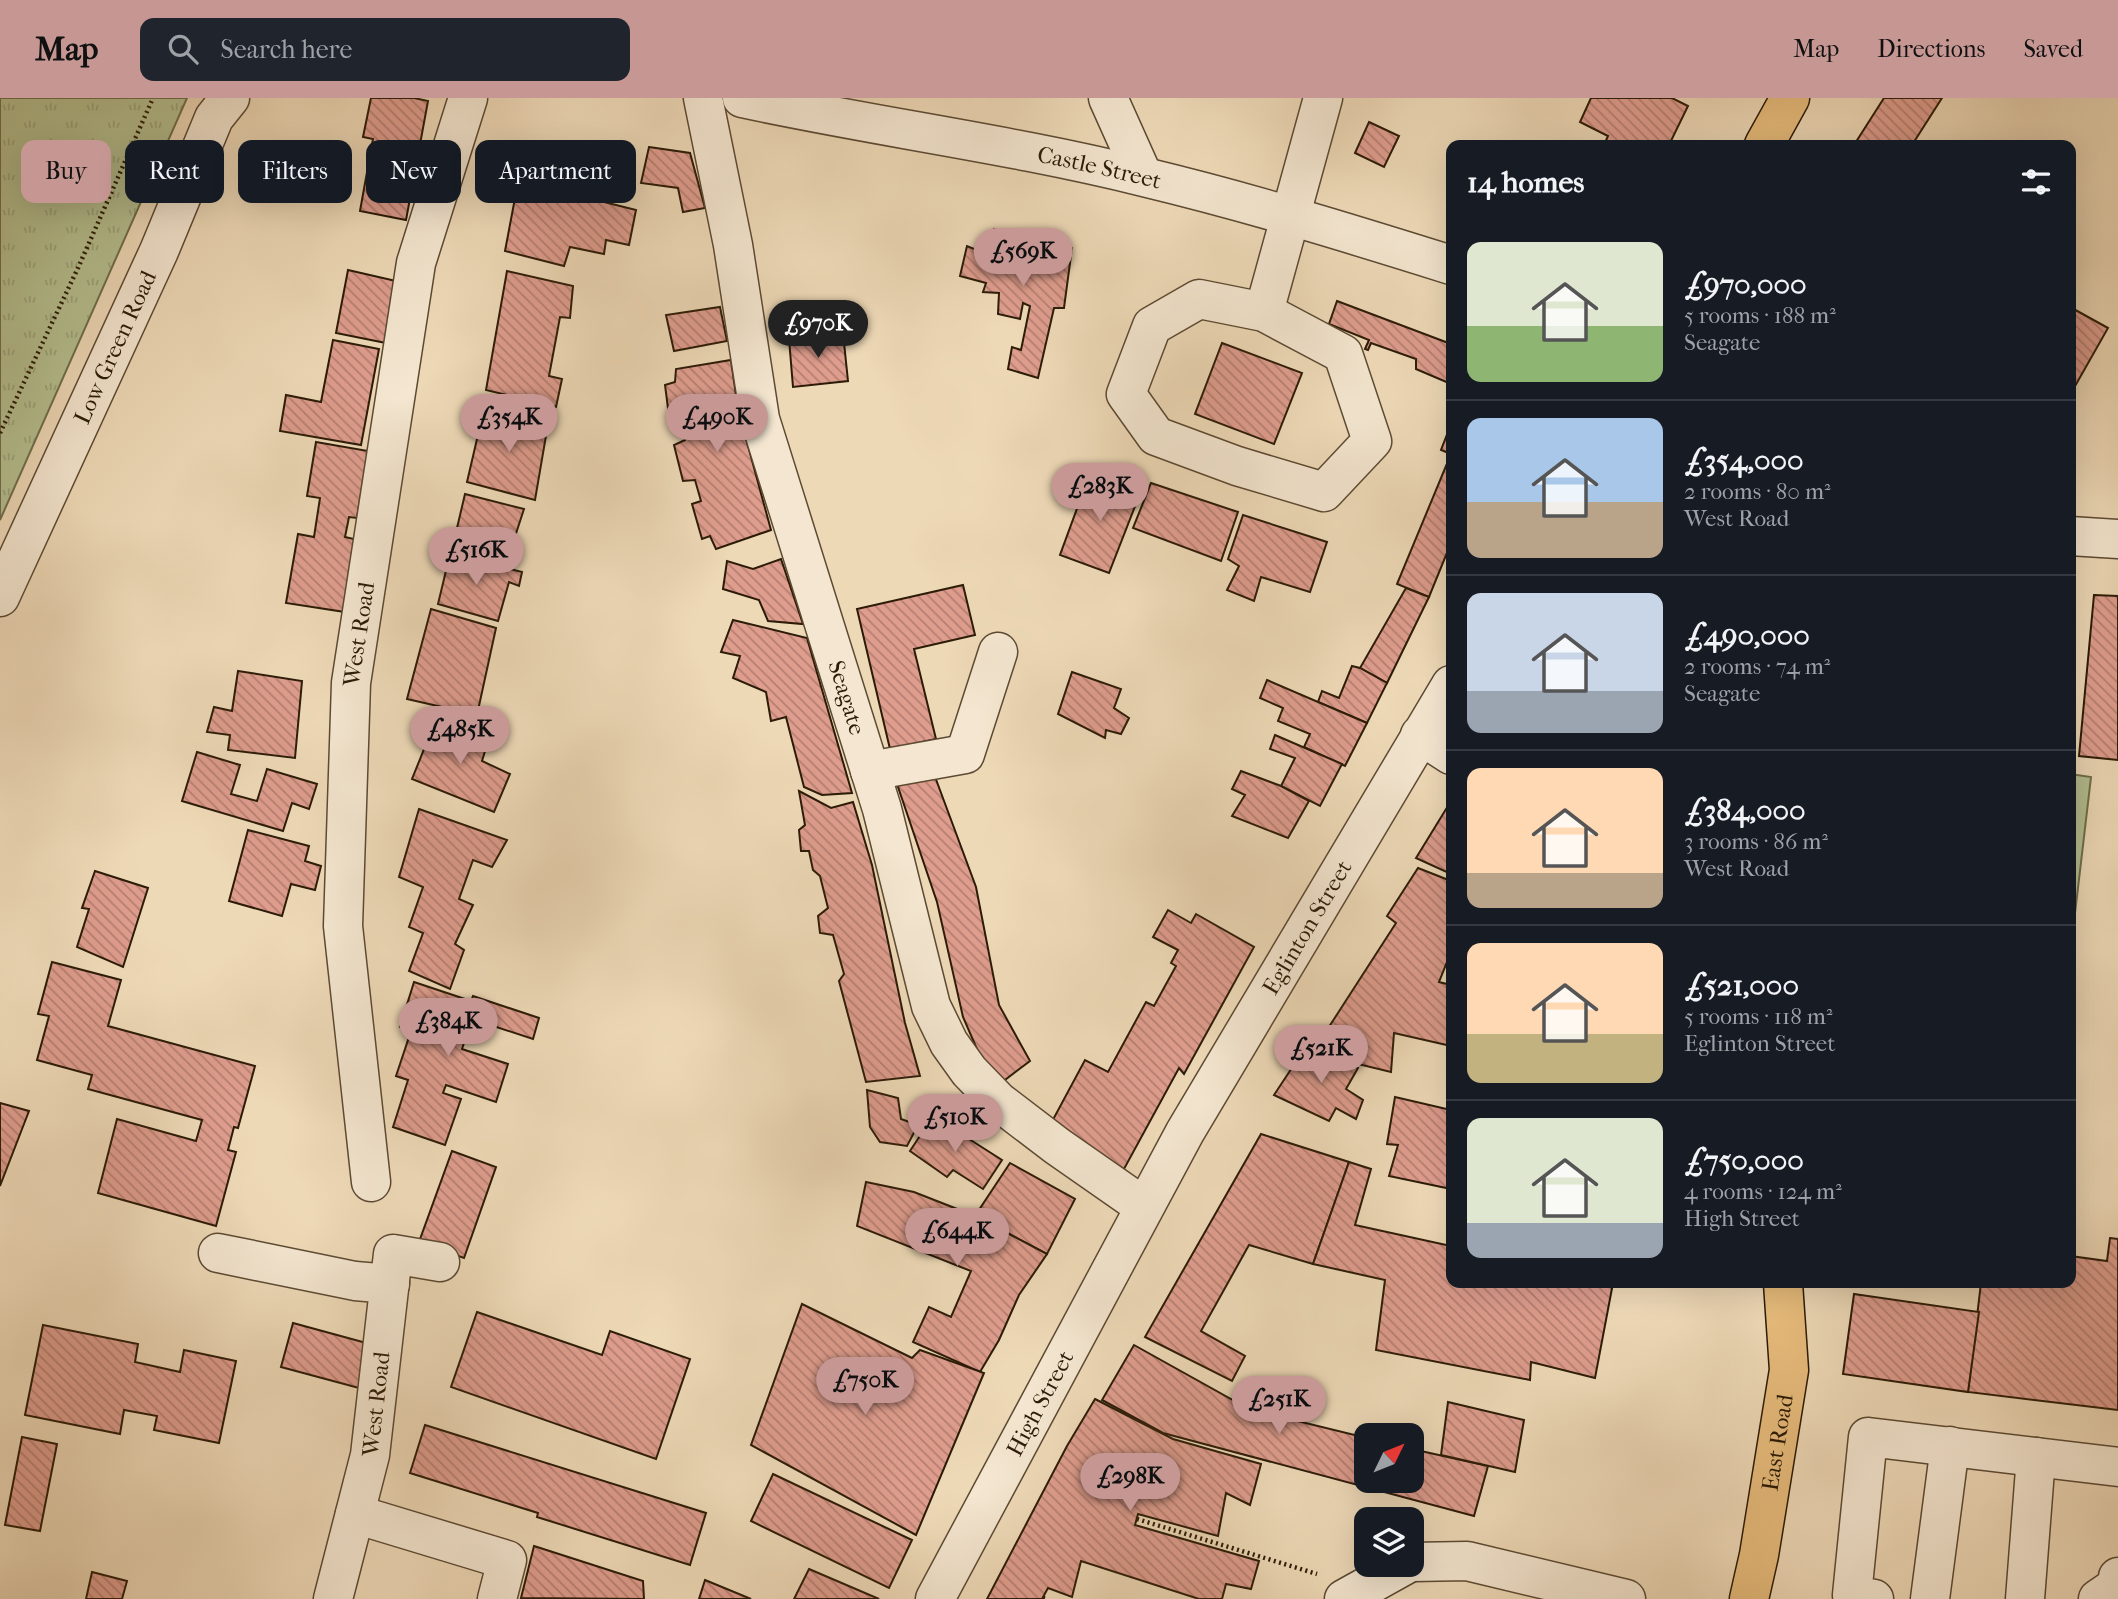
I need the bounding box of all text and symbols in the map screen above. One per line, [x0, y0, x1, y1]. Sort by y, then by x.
search box [140, 18, 630, 81]
text: Map [35, 30, 98, 69]
icon: search [164, 30, 202, 68]
text: Search here [220, 34, 352, 65]
text: Map [1793, 35, 1839, 63]
text: Directions [1877, 35, 1985, 63]
text: Saved [2023, 35, 2083, 63]
chip: Buy [21, 140, 111, 203]
chip: Rent [125, 140, 224, 203]
chip: Filters [238, 140, 352, 203]
chip: New [366, 140, 461, 203]
chip: Apartment [475, 140, 636, 203]
street label: Castle Street [1035, 141, 1164, 195]
icon: filters [2017, 163, 2055, 201]
text: 14 homes [1467, 165, 1584, 200]
pin: £569K [974, 228, 1072, 288]
text: £569K [990, 237, 1056, 264]
street label: Low Green Road [68, 266, 162, 428]
text: £970,000 [1684, 267, 1807, 302]
icon: home [1523, 270, 1607, 354]
pin: £970K [769, 300, 867, 360]
text: 5 rooms · 188 m² [1684, 302, 1836, 329]
text: £970K [784, 309, 852, 336]
text: Seagate [1684, 329, 1760, 356]
pin: £354K [460, 394, 558, 454]
pin: £490K [668, 394, 766, 454]
text: £354K [476, 403, 542, 430]
text: £490K [682, 403, 752, 430]
text: £354,000 [1684, 443, 1804, 478]
icon: home [1523, 446, 1607, 530]
pin: £283K [1051, 464, 1149, 523]
text: £283K [1068, 472, 1132, 499]
text: 2 rooms · 80 m² [1684, 478, 1831, 505]
text: West Road [1684, 505, 1789, 532]
pin: £516K [427, 528, 525, 587]
text: £516K [445, 536, 507, 563]
street label: West Road [337, 580, 381, 689]
text: £490,000 [1684, 618, 1810, 653]
icon: home [1523, 621, 1607, 705]
text: 2 rooms · 74 m² [1684, 653, 1830, 680]
street label: Seagate [822, 657, 871, 738]
text: Seagate [1684, 680, 1760, 707]
pin: £485K [411, 706, 509, 766]
text: £485K [426, 715, 494, 742]
text: £384,000 [1684, 793, 1806, 828]
icon: home [1523, 796, 1607, 880]
text: 3 rooms · 86 m² [1684, 828, 1828, 855]
street label: Eglinton Street [1257, 855, 1358, 999]
text: West Road [1684, 855, 1789, 882]
text: £521,000 [1684, 968, 1799, 1003]
icon: home [1523, 971, 1607, 1055]
pin: £384K [399, 998, 497, 1058]
text: 5 rooms · 118 m² [1684, 1003, 1832, 1030]
text: £384K [415, 1007, 481, 1034]
pin: £521K [1272, 1026, 1370, 1085]
text: Eglinton Street [1684, 1030, 1835, 1057]
text: £521K [1290, 1034, 1352, 1061]
pin: £510K [906, 1094, 1004, 1154]
text: £510K [924, 1103, 986, 1130]
text: £750,000 [1684, 1143, 1804, 1178]
icon: home [1523, 1146, 1607, 1230]
text: 4 rooms · 124 m² [1684, 1178, 1842, 1205]
text: High Street [1684, 1205, 1800, 1232]
pin: £644K [908, 1208, 1006, 1268]
text: £644K [921, 1217, 993, 1244]
street label: High Street [1001, 1346, 1079, 1461]
street label: West Road [357, 1350, 396, 1459]
pin: £750K [816, 1358, 914, 1417]
text: £750K [832, 1366, 898, 1393]
pin: £251K [1230, 1376, 1328, 1436]
text: £251K [1248, 1385, 1310, 1412]
street label: East Road [1757, 1392, 1799, 1493]
north arrow [1354, 1423, 1424, 1493]
map controls [1354, 1423, 1424, 1577]
pin: £298K [1081, 1454, 1179, 1513]
text: £298K [1096, 1462, 1164, 1489]
button: layers [1354, 1507, 1424, 1577]

